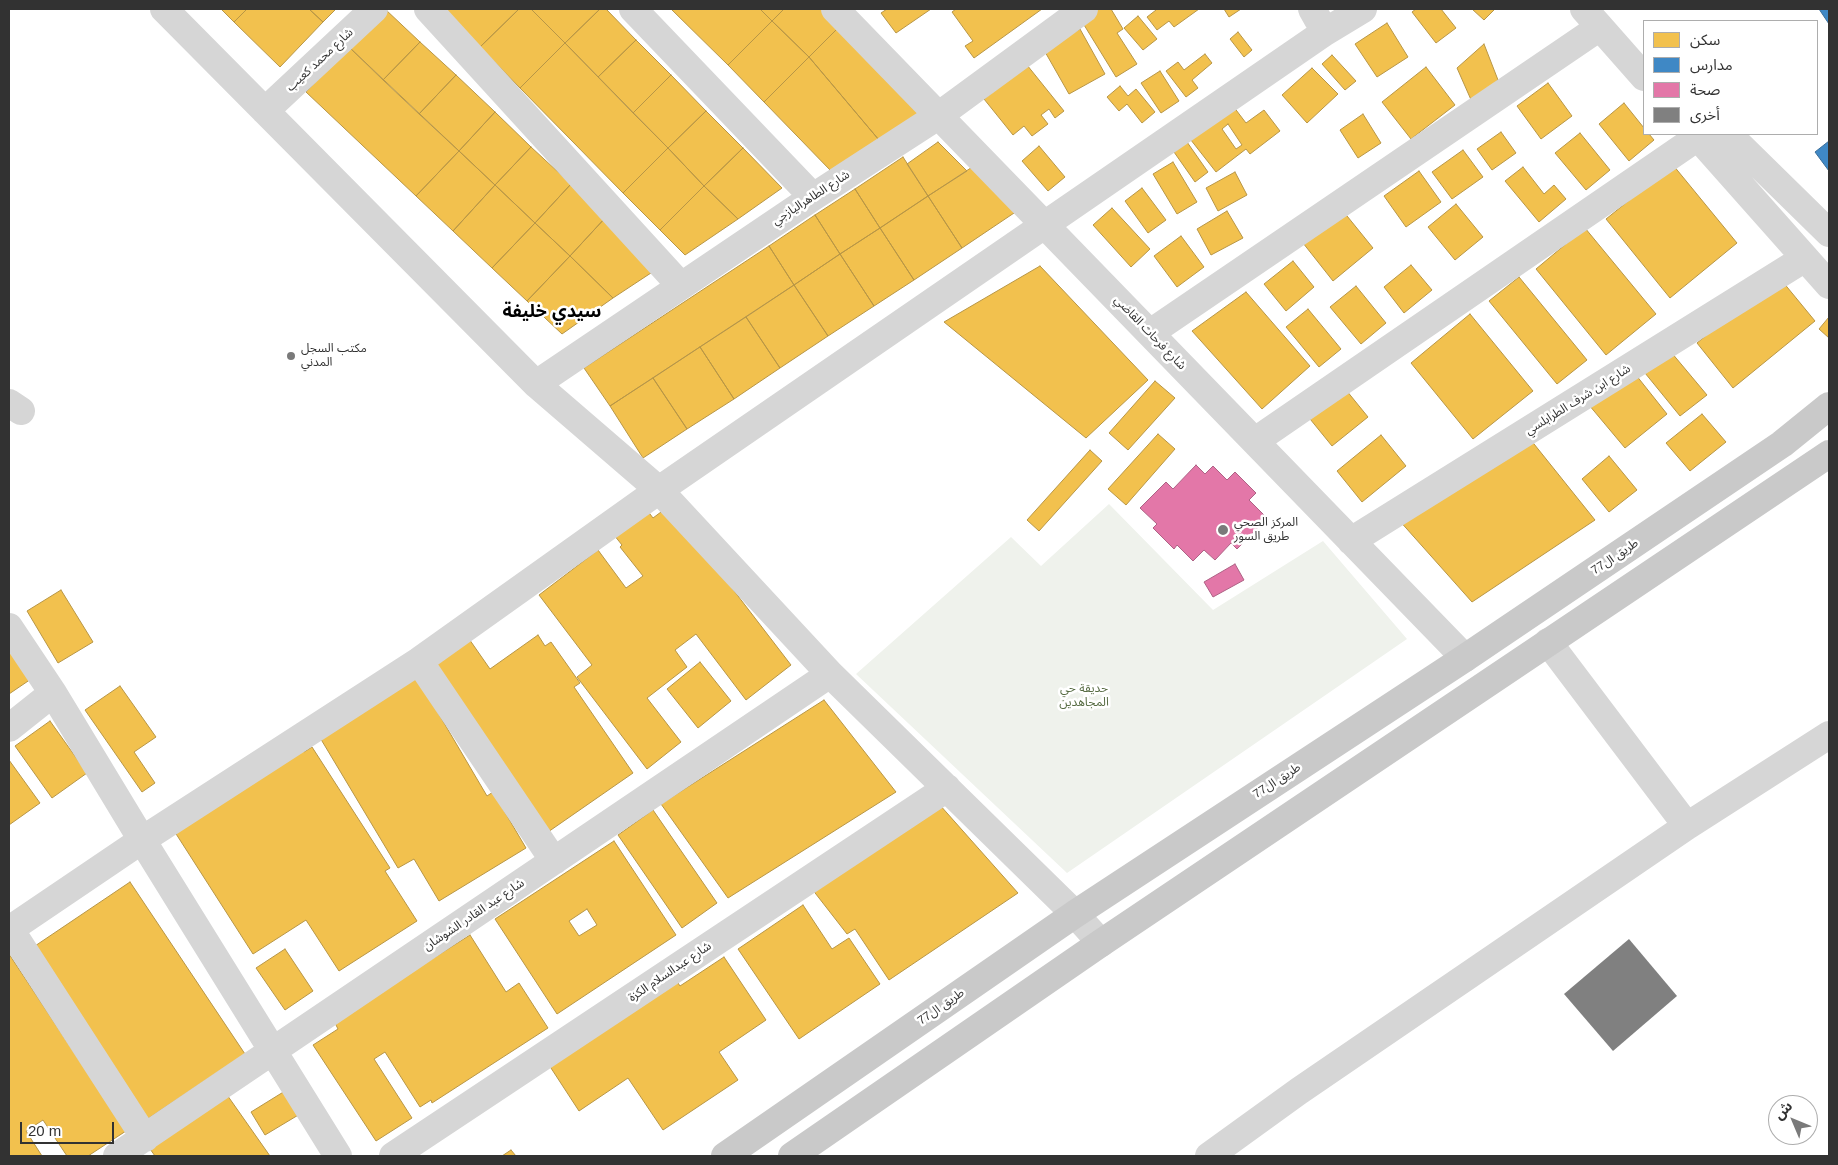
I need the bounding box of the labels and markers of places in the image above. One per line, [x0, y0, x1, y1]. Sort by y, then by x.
place label: مكتب السجل المدني [301, 342, 367, 370]
marker: مكتب السجل المدني [285, 350, 297, 362]
place label: المركز الصحي طريق السور [1234, 516, 1298, 544]
marker: المركز الصحي طريق السور [1216, 523, 1230, 537]

